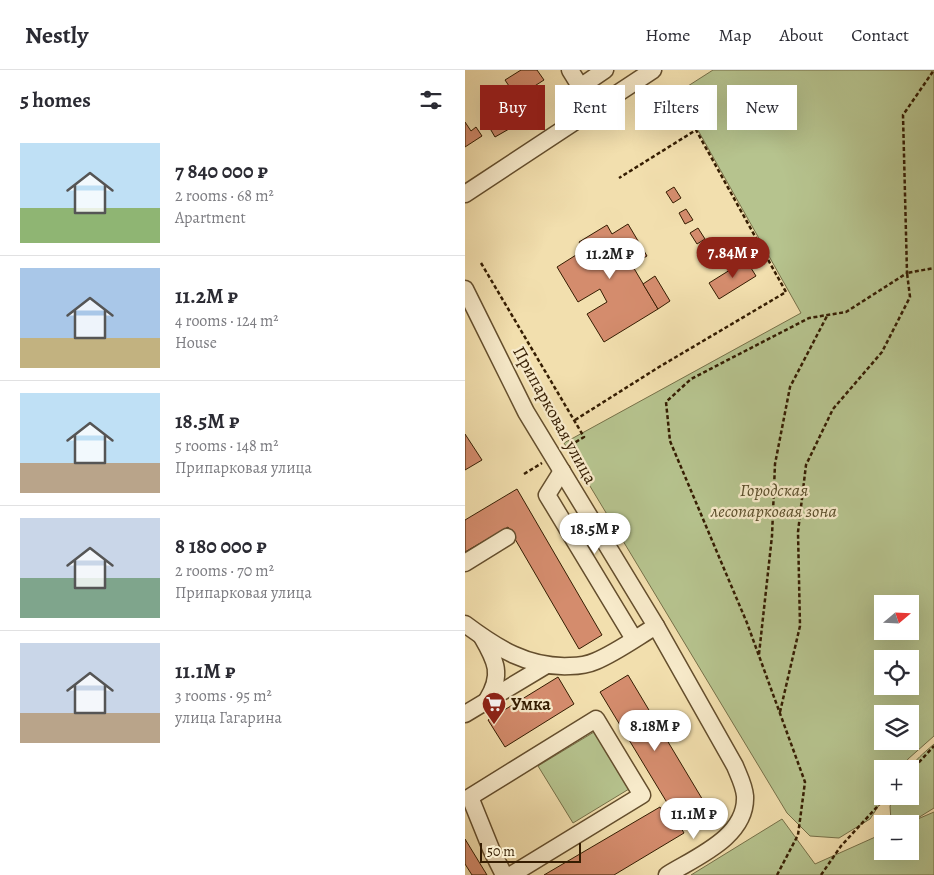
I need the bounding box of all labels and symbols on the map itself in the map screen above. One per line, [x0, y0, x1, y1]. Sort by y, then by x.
pin: 7.84M ₽ [687, 236, 779, 279]
pin: 11.2M ₽ [564, 238, 656, 280]
street label: Припарковая улица [507, 342, 603, 489]
park label: Городская лесопарковая зона [710, 478, 837, 523]
pin: 18.5M ₽ [549, 512, 641, 555]
north arrow [874, 595, 919, 640]
supermarket icon: Умка [481, 691, 507, 725]
place label: Умка [511, 692, 551, 716]
pin: 8.18M ₽ [609, 710, 701, 752]
pin: 11.1M ₽ [648, 798, 740, 840]
scale bar [480, 840, 581, 863]

